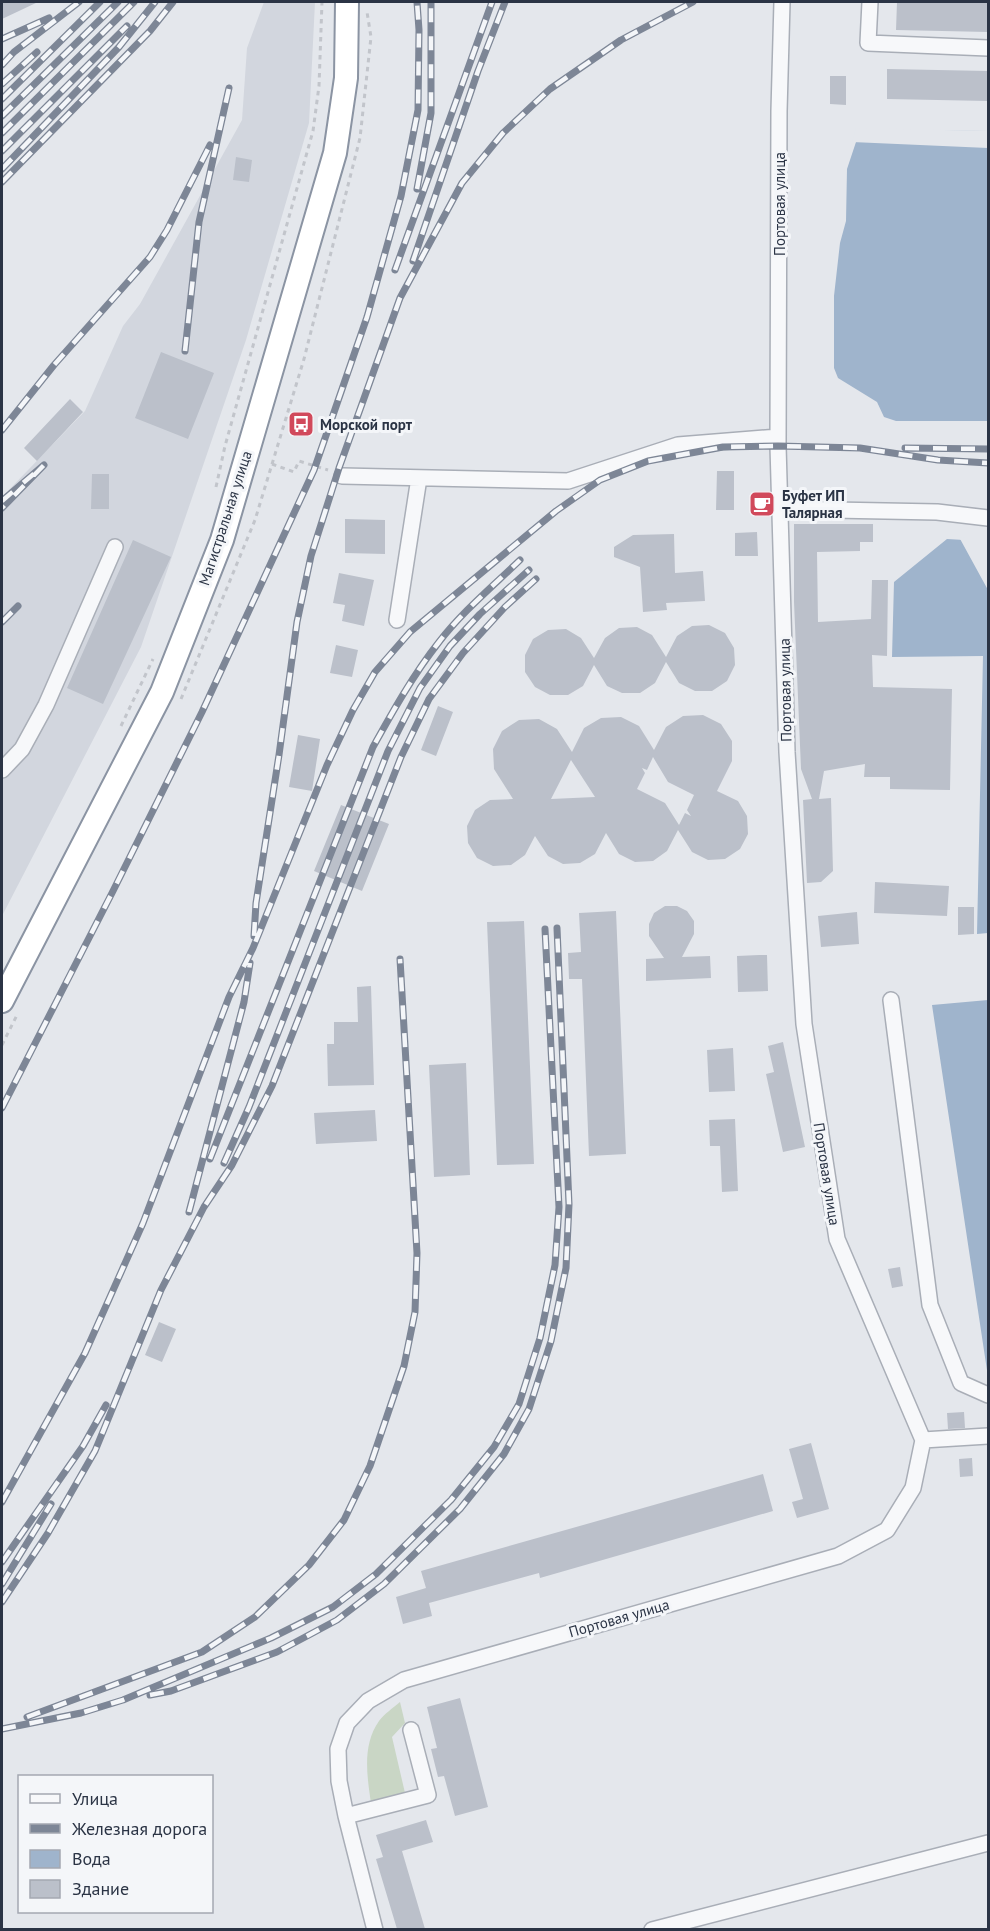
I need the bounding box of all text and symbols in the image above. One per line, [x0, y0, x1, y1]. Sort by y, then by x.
street label: Портовая улица [770, 152, 789, 256]
bus stop icon: Морской порт [286, 409, 316, 439]
place label: Морской порт [320, 415, 413, 434]
street label: Магистральная улица [194, 448, 256, 588]
place label: Буфет ИП Талярная [782, 486, 845, 522]
cafe icon: Буфет ИП Талярная [747, 489, 777, 519]
street label: Портовая улица [775, 638, 795, 742]
street label: Портовая улица [809, 1121, 845, 1227]
street label: Портовая улица [566, 1595, 672, 1641]
legend [18, 1775, 213, 1913]
text: Улица [72, 1787, 118, 1810]
text: Железная дорога [71, 1817, 207, 1840]
text: Вода [72, 1847, 111, 1870]
text: Здание [72, 1877, 129, 1900]

